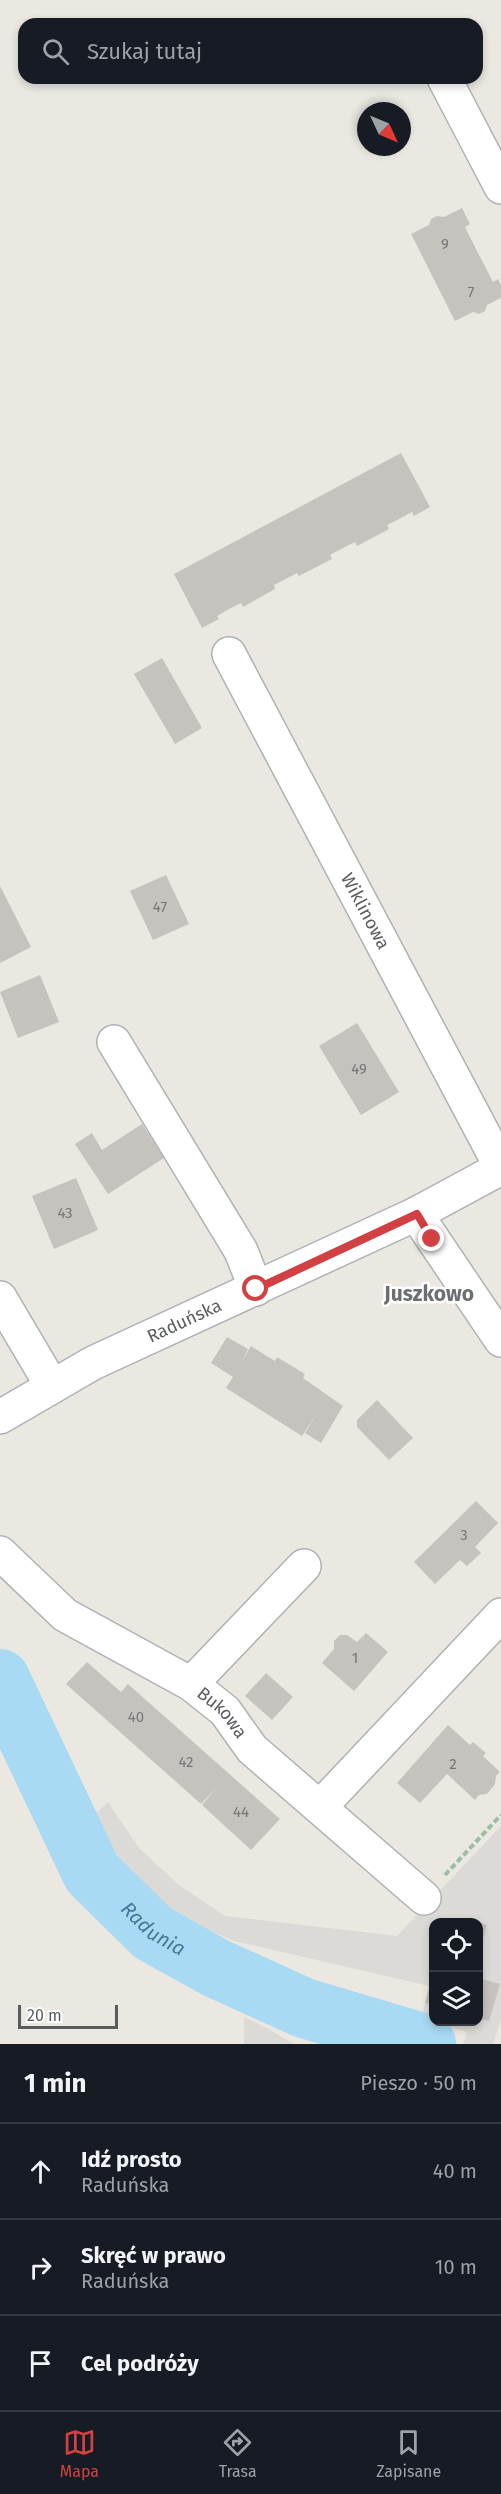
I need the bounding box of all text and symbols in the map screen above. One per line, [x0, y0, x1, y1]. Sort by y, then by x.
search box [18, 18, 483, 84]
icon: search [39, 35, 72, 68]
text: Szukaj tutaj [87, 38, 202, 65]
north arrow [357, 102, 411, 156]
house number: 9 [441, 235, 449, 253]
house number: 7 [468, 283, 475, 301]
street label: Wiklinowa [336, 869, 395, 953]
house number: 47 [153, 898, 167, 916]
house number: 49 [351, 1060, 367, 1078]
house number: 43 [57, 1204, 73, 1222]
route end [418, 1225, 444, 1251]
route start [242, 1275, 268, 1301]
district label: Juszkowo [383, 1281, 474, 1307]
street label: Raduńska [144, 1294, 225, 1348]
house number: 3 [460, 1526, 468, 1544]
house number: 1 [352, 1649, 358, 1667]
street label: Bukowa [193, 1682, 252, 1743]
house number: 40 [128, 1708, 144, 1726]
house number: 42 [178, 1753, 194, 1771]
house number: 2 [449, 1755, 457, 1773]
house number: 44 [233, 1803, 249, 1821]
water label: Radunia [116, 1897, 190, 1961]
map controls [429, 1918, 483, 2026]
button: locate [429, 1918, 483, 1972]
button: layers [429, 1972, 483, 2026]
scale bar [18, 2002, 118, 2030]
text: 20 m [27, 2006, 62, 2025]
text: 1 min [24, 2068, 87, 2099]
text: Pieszo · 50 m [360, 2071, 477, 2095]
text: Idź prosto [81, 2146, 182, 2173]
icon: ahead [24, 2155, 57, 2188]
text: 40 m [433, 2159, 477, 2183]
text: Raduńska [81, 2173, 169, 2197]
text: Skręć w prawo [81, 2242, 226, 2269]
icon: right [24, 2251, 57, 2284]
text: 10 m [435, 2255, 477, 2279]
text: Raduńska [81, 2269, 169, 2293]
icon: arrive [24, 2347, 57, 2380]
text: Cel podróży [81, 2350, 199, 2377]
tab: Mapa [60, 2426, 99, 2481]
tab: Trasa [219, 2426, 257, 2481]
tab: Zapisane [376, 2426, 441, 2481]

